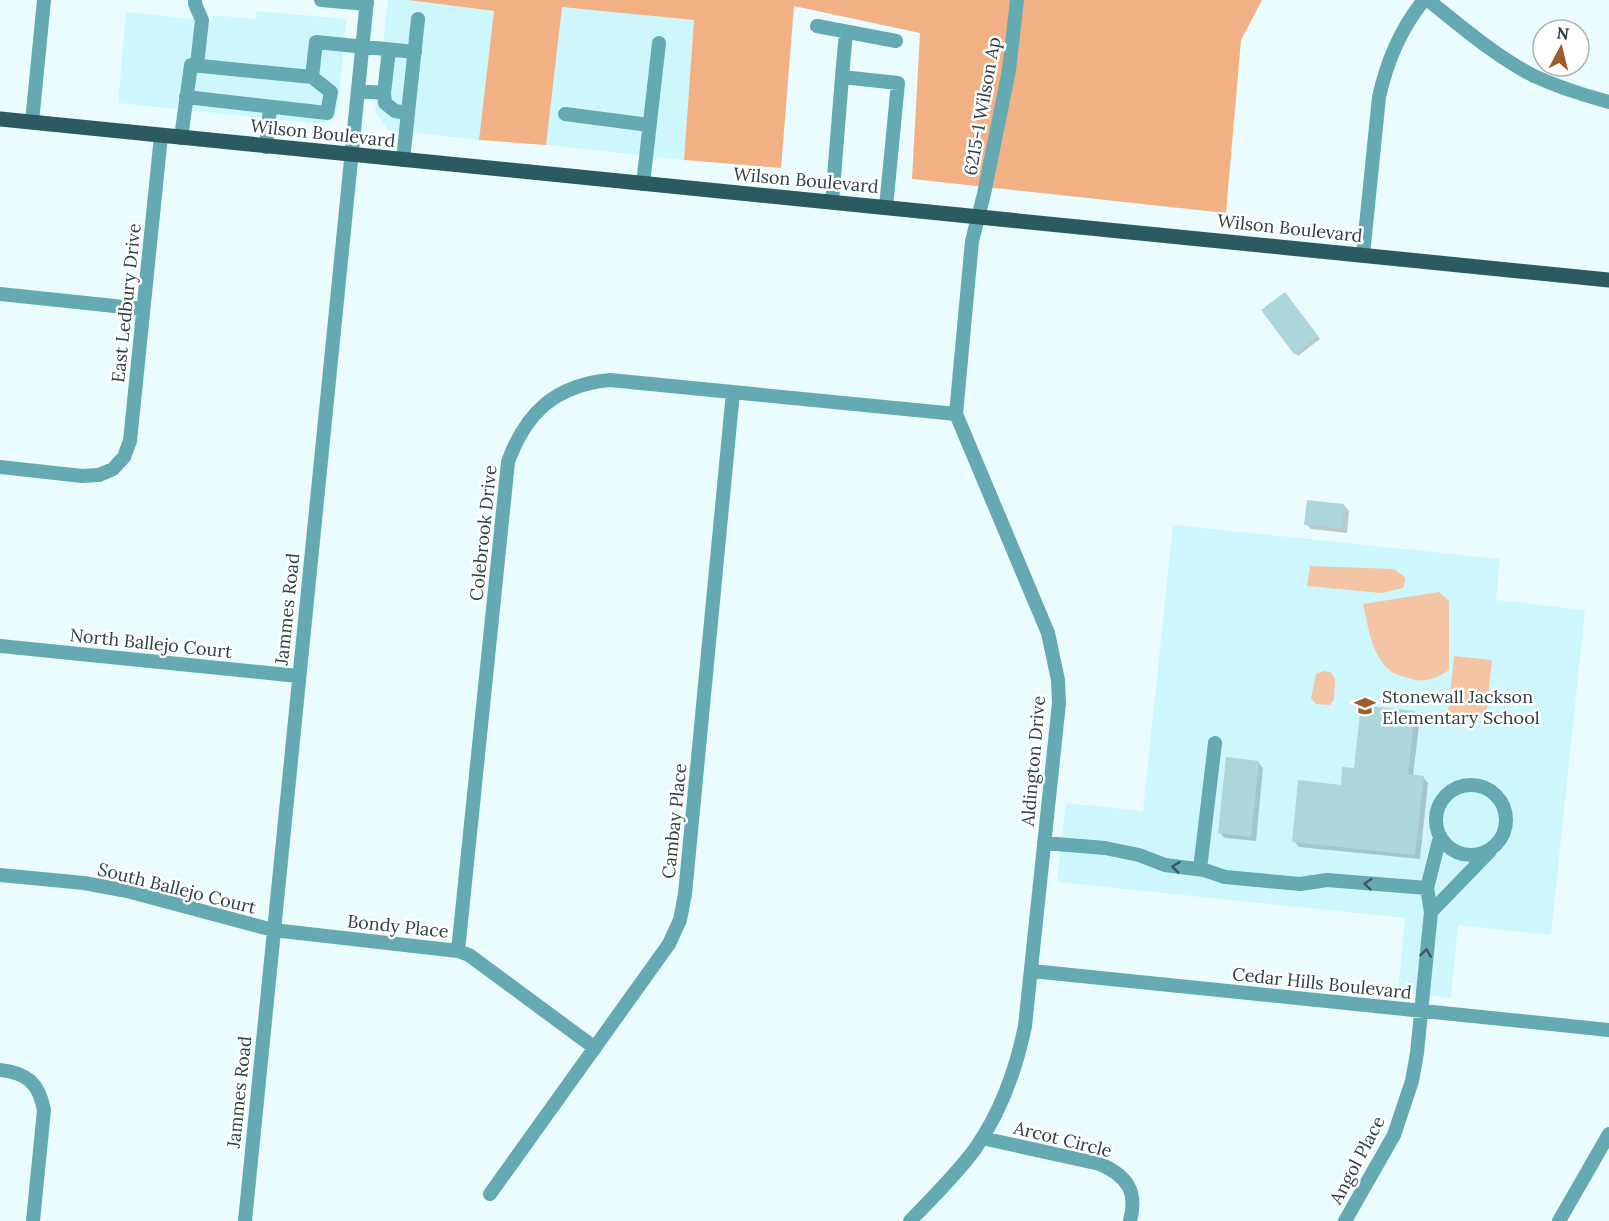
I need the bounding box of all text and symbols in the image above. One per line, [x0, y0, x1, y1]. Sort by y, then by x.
north arrow [1531, 18, 1591, 78]
text: N [1555, 22, 1570, 44]
street label: 6215-1 Wilson Ap [959, 35, 1005, 177]
street label: Wilson Boulevard [249, 114, 397, 152]
street label: Wilson Boulevard [732, 162, 880, 198]
street label: Wilson Boulevard [1216, 209, 1364, 247]
street label: East Ledbury Drive [106, 222, 146, 384]
street label: Colebrook Drive [464, 464, 502, 602]
street label: Jammes Road [270, 552, 304, 667]
street label: North Ballejo Court [69, 623, 233, 663]
place label: Stonewall Jackson Elementary School [1382, 685, 1540, 729]
street label: Aldington Drive [1016, 694, 1050, 828]
school or university icon: Stonewall Jackson Elementary School [1353, 694, 1377, 718]
street label: Cambay Place [656, 762, 692, 880]
street label: South Ballejo Court [95, 857, 259, 919]
one-way arrow [1171, 861, 1180, 873]
one-way arrow [1364, 878, 1373, 891]
street label: Bondy Place [346, 909, 450, 943]
one-way arrow [1420, 948, 1432, 957]
street label: Cedar Hills Boulevard [1231, 962, 1413, 1004]
street label: Jammes Road [222, 1035, 256, 1150]
street label: Angol Place [1324, 1112, 1390, 1209]
street label: Arcot Circle [1011, 1115, 1115, 1162]

